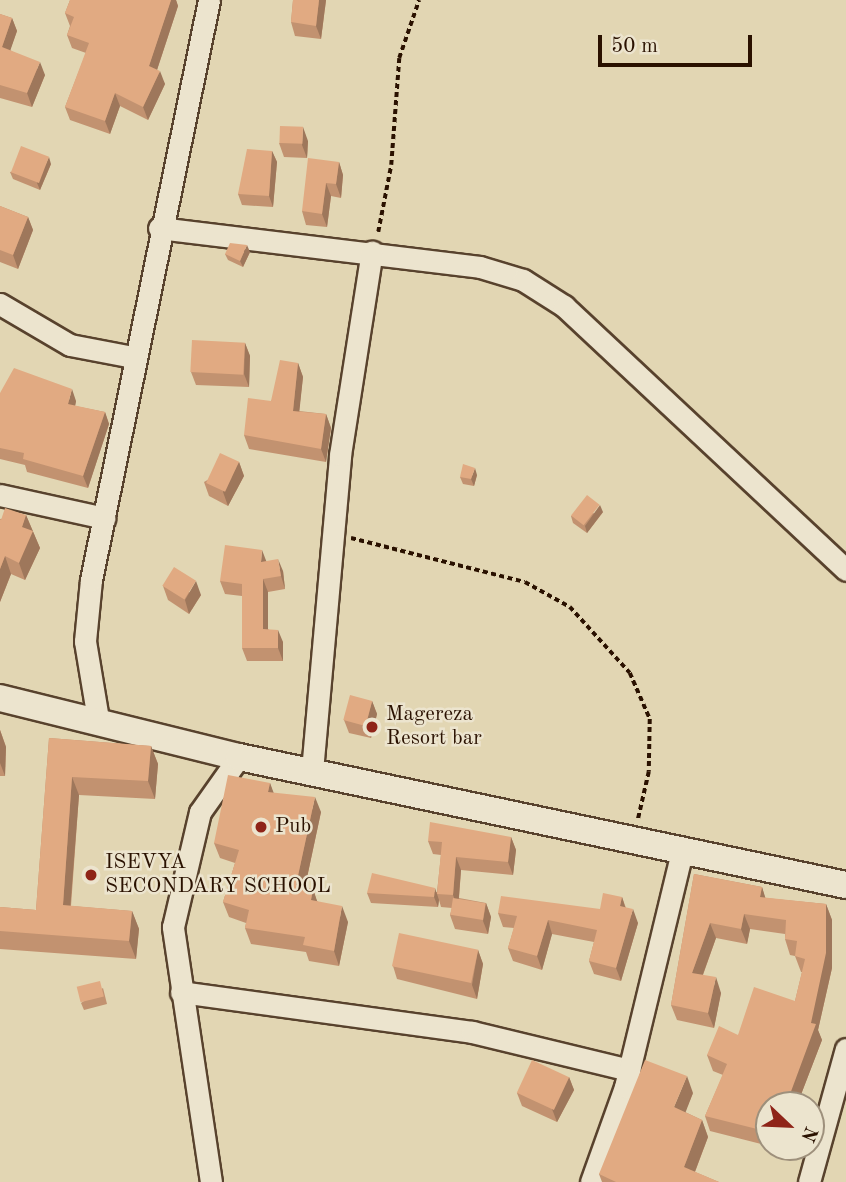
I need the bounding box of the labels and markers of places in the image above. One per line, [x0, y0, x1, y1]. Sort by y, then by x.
place label: Magereza Resort bar [386, 702, 482, 752]
marker: Magereza Resort bar [364, 719, 380, 735]
place label: Pub [275, 814, 311, 840]
marker: Pub [253, 819, 269, 835]
place label: ISEVYA SECONDARY SCHOOL [105, 850, 331, 900]
marker: ISEVYA SECONDARY SCHOOL [83, 867, 99, 883]

